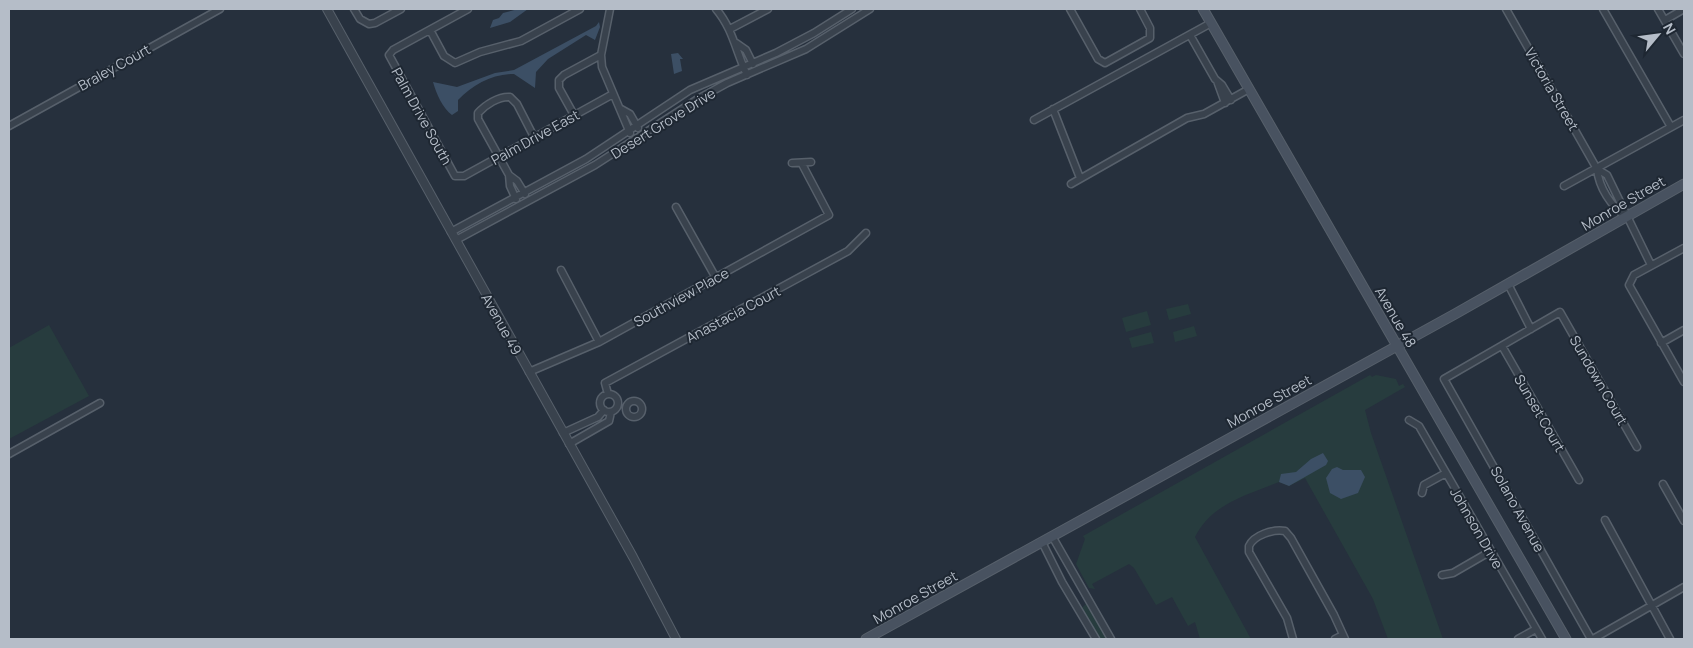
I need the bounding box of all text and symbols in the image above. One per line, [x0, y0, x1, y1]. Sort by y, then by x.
north arrow [1633, 10, 1683, 60]
text: N [1659, 19, 1681, 37]
street label: Braley Court [74, 39, 154, 95]
street label: Victoria Street [1521, 44, 1584, 134]
street label: Palm Drive South [387, 64, 457, 168]
street label: Desert Grove Drive [607, 83, 719, 163]
street label: Palm Drive East [487, 105, 583, 169]
street label: Monroe Street [1578, 171, 1669, 235]
street label: Southview Place [630, 263, 732, 331]
street label: Anastacia Court [682, 281, 784, 347]
street label: Avenue 48 [1371, 283, 1421, 351]
street label: Avenue 49 [477, 290, 527, 358]
street label: Sundown Court [1566, 332, 1633, 429]
street label: Monroe Street [1223, 370, 1315, 432]
street label: Sunset Court [1510, 371, 1570, 456]
street label: Solano Avenue [1487, 463, 1549, 555]
street label: Johnson Drive [1446, 484, 1508, 572]
street label: Monroe Street [869, 566, 961, 628]

